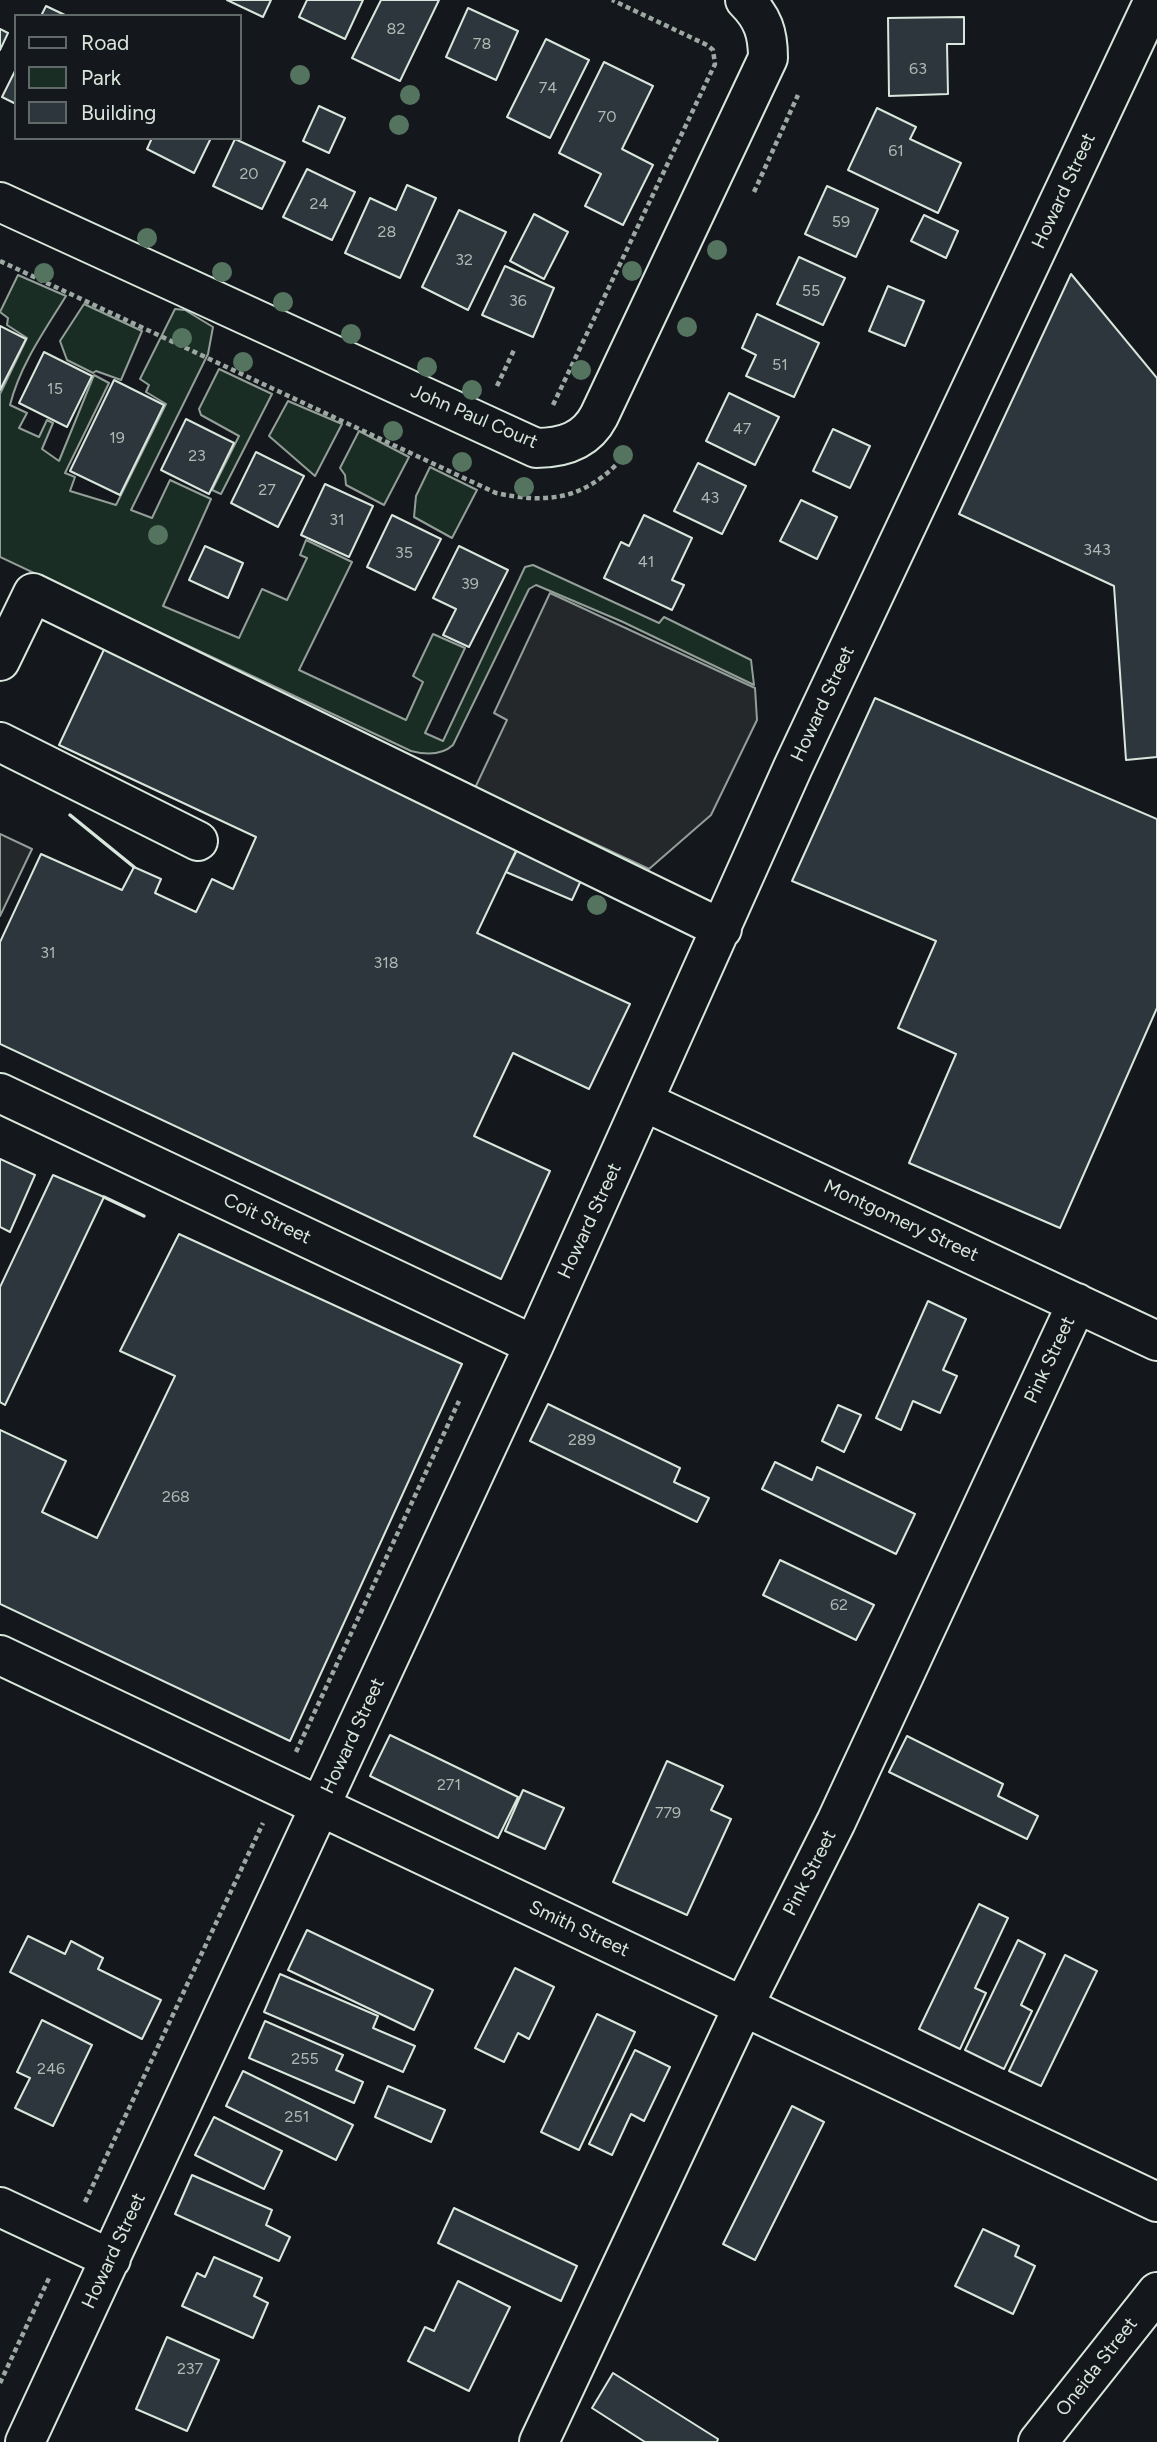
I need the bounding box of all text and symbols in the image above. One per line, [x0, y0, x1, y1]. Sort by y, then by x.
legend [14, 14, 242, 140]
house number: 82 [387, 19, 405, 39]
text: Road [81, 30, 129, 55]
house number: 78 [473, 34, 491, 54]
house number: 63 [909, 59, 927, 79]
text: Park [81, 65, 121, 90]
house number: 74 [539, 78, 557, 98]
text: Building [81, 100, 156, 125]
house number: 70 [598, 107, 616, 127]
street label: Howard Street [1027, 130, 1101, 252]
house number: 61 [888, 141, 904, 161]
house number: 20 [239, 164, 259, 184]
house number: 24 [310, 194, 328, 214]
house number: 59 [832, 212, 850, 232]
house number: 28 [378, 222, 396, 242]
house number: 32 [455, 250, 473, 270]
house number: 55 [802, 281, 820, 301]
house number: 36 [509, 291, 527, 311]
house number: 51 [772, 355, 788, 375]
house number: 15 [47, 379, 63, 399]
street label: John Paul Court [407, 380, 541, 454]
house number: 47 [733, 419, 751, 439]
house number: 19 [109, 428, 125, 448]
house number: 23 [188, 446, 206, 466]
house number: 27 [258, 480, 276, 500]
house number: 43 [701, 488, 719, 508]
house number: 31 [329, 510, 345, 530]
house number: 343 [1083, 540, 1111, 560]
house number: 35 [395, 543, 413, 563]
house number: 41 [638, 552, 654, 572]
house number: 39 [461, 574, 479, 594]
street label: Howard Street [786, 643, 860, 765]
house number: 31 [40, 943, 56, 963]
house number: 318 [373, 953, 399, 973]
street label: Howard Street [553, 1160, 627, 1282]
street label: Montgomery Street [820, 1175, 982, 1267]
street label: Coit Street [219, 1189, 315, 1249]
street label: Pink Street [1020, 1313, 1080, 1407]
house number: 289 [568, 1430, 596, 1450]
house number: 268 [162, 1487, 190, 1507]
house number: 62 [830, 1595, 848, 1615]
street label: Howard Street [316, 1675, 390, 1797]
house number: 271 [437, 1775, 461, 1795]
house number: 779 [655, 1803, 681, 1823]
street label: Pink Street [779, 1826, 841, 1920]
street label: Smith Street [525, 1896, 633, 1962]
house number: 255 [291, 2049, 319, 2069]
house number: 246 [37, 2059, 65, 2079]
house number: 251 [285, 2107, 309, 2127]
street label: Howard Street [77, 2190, 151, 2312]
street label: Oneida Street [1051, 2313, 1143, 2421]
house number: 237 [177, 2359, 203, 2379]

